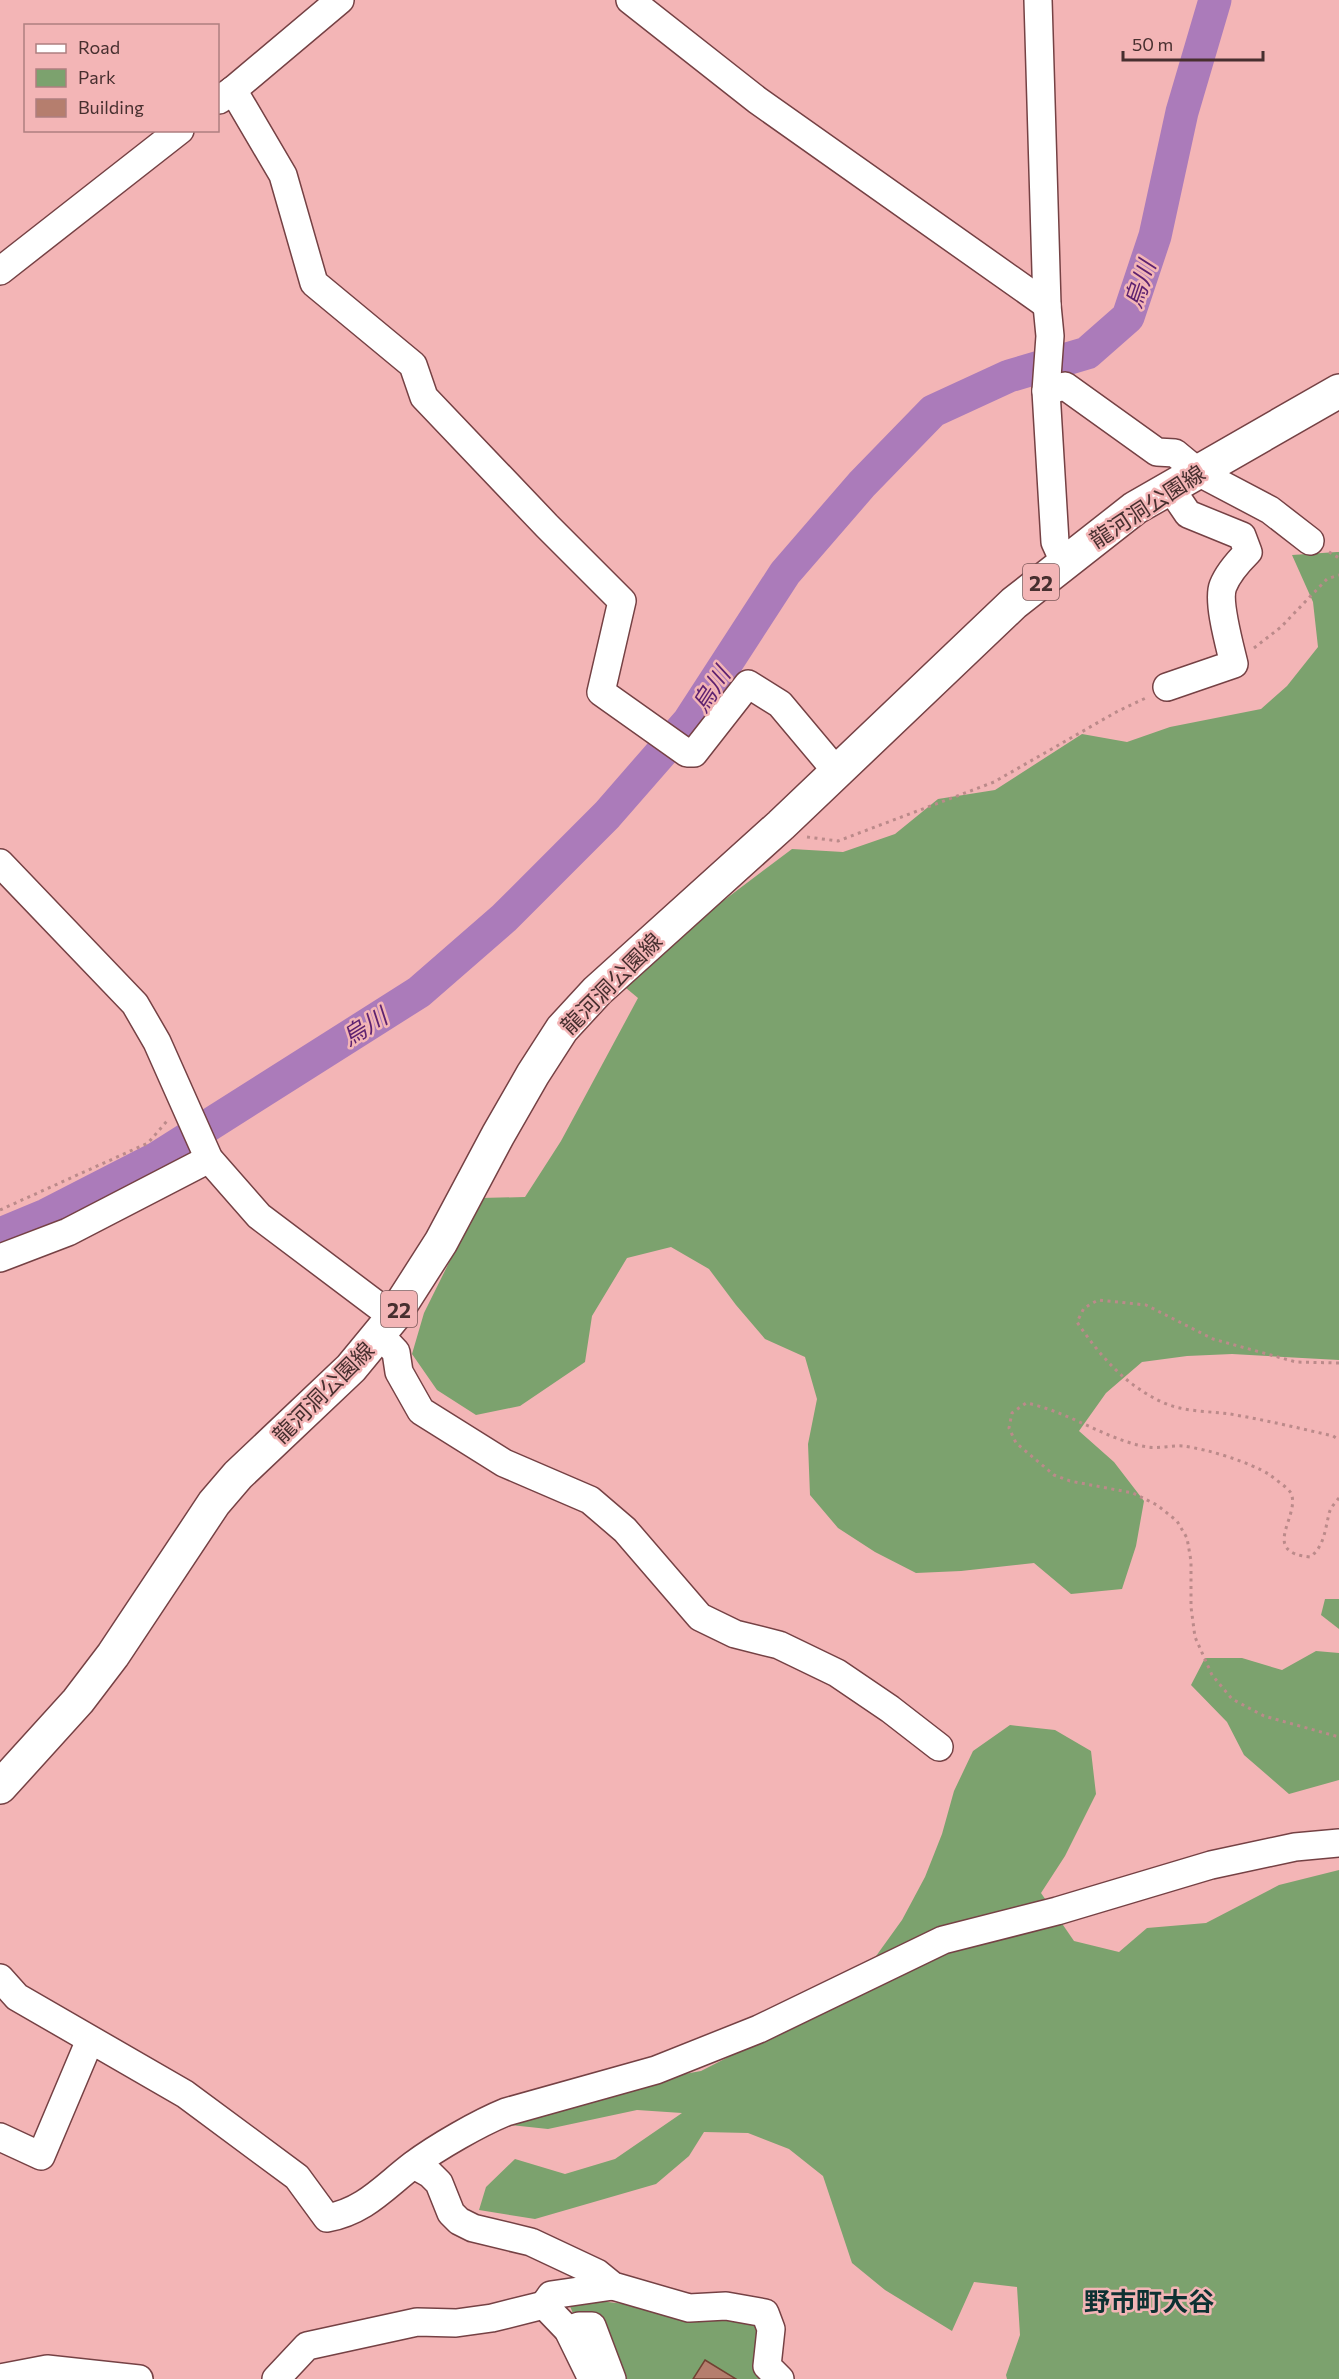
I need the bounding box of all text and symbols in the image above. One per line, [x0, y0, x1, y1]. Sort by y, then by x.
legend [24, 24, 219, 132]
scale bar [1123, 24, 1262, 62]
text: 50 m [1132, 33, 1173, 55]
text: Road [78, 36, 120, 58]
text: Park [78, 66, 116, 88]
text: Building [78, 96, 144, 118]
water label: 烏川 [1117, 254, 1162, 311]
street label: 龍河洞公園線 [1084, 459, 1210, 553]
road number: 22 [1023, 564, 1059, 600]
water label: 烏川 [685, 658, 737, 717]
street label: 龍河洞公園線 [555, 927, 667, 1039]
water label: 烏川 [336, 999, 395, 1051]
road number: 22 [381, 1291, 417, 1327]
street label: 龍河洞公園線 [267, 1336, 379, 1448]
district label: 野市町大谷 [1084, 2285, 1214, 2316]

